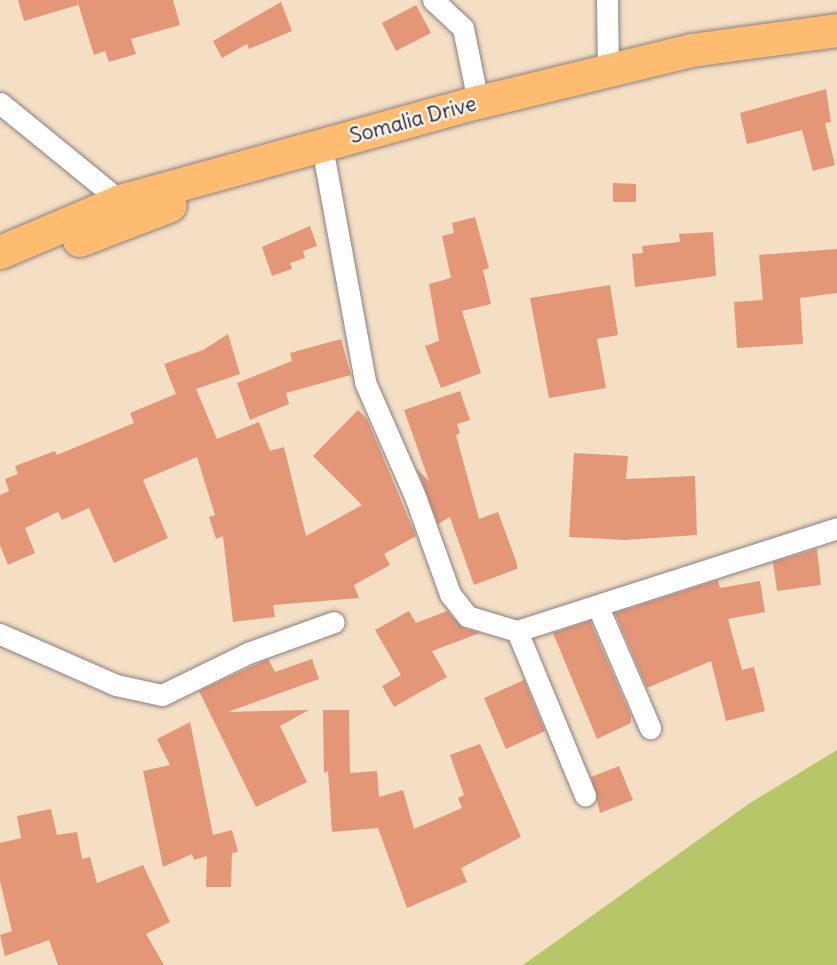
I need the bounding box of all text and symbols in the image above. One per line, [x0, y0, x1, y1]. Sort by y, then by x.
street label: Somalia Drive [347, 91, 479, 149]

